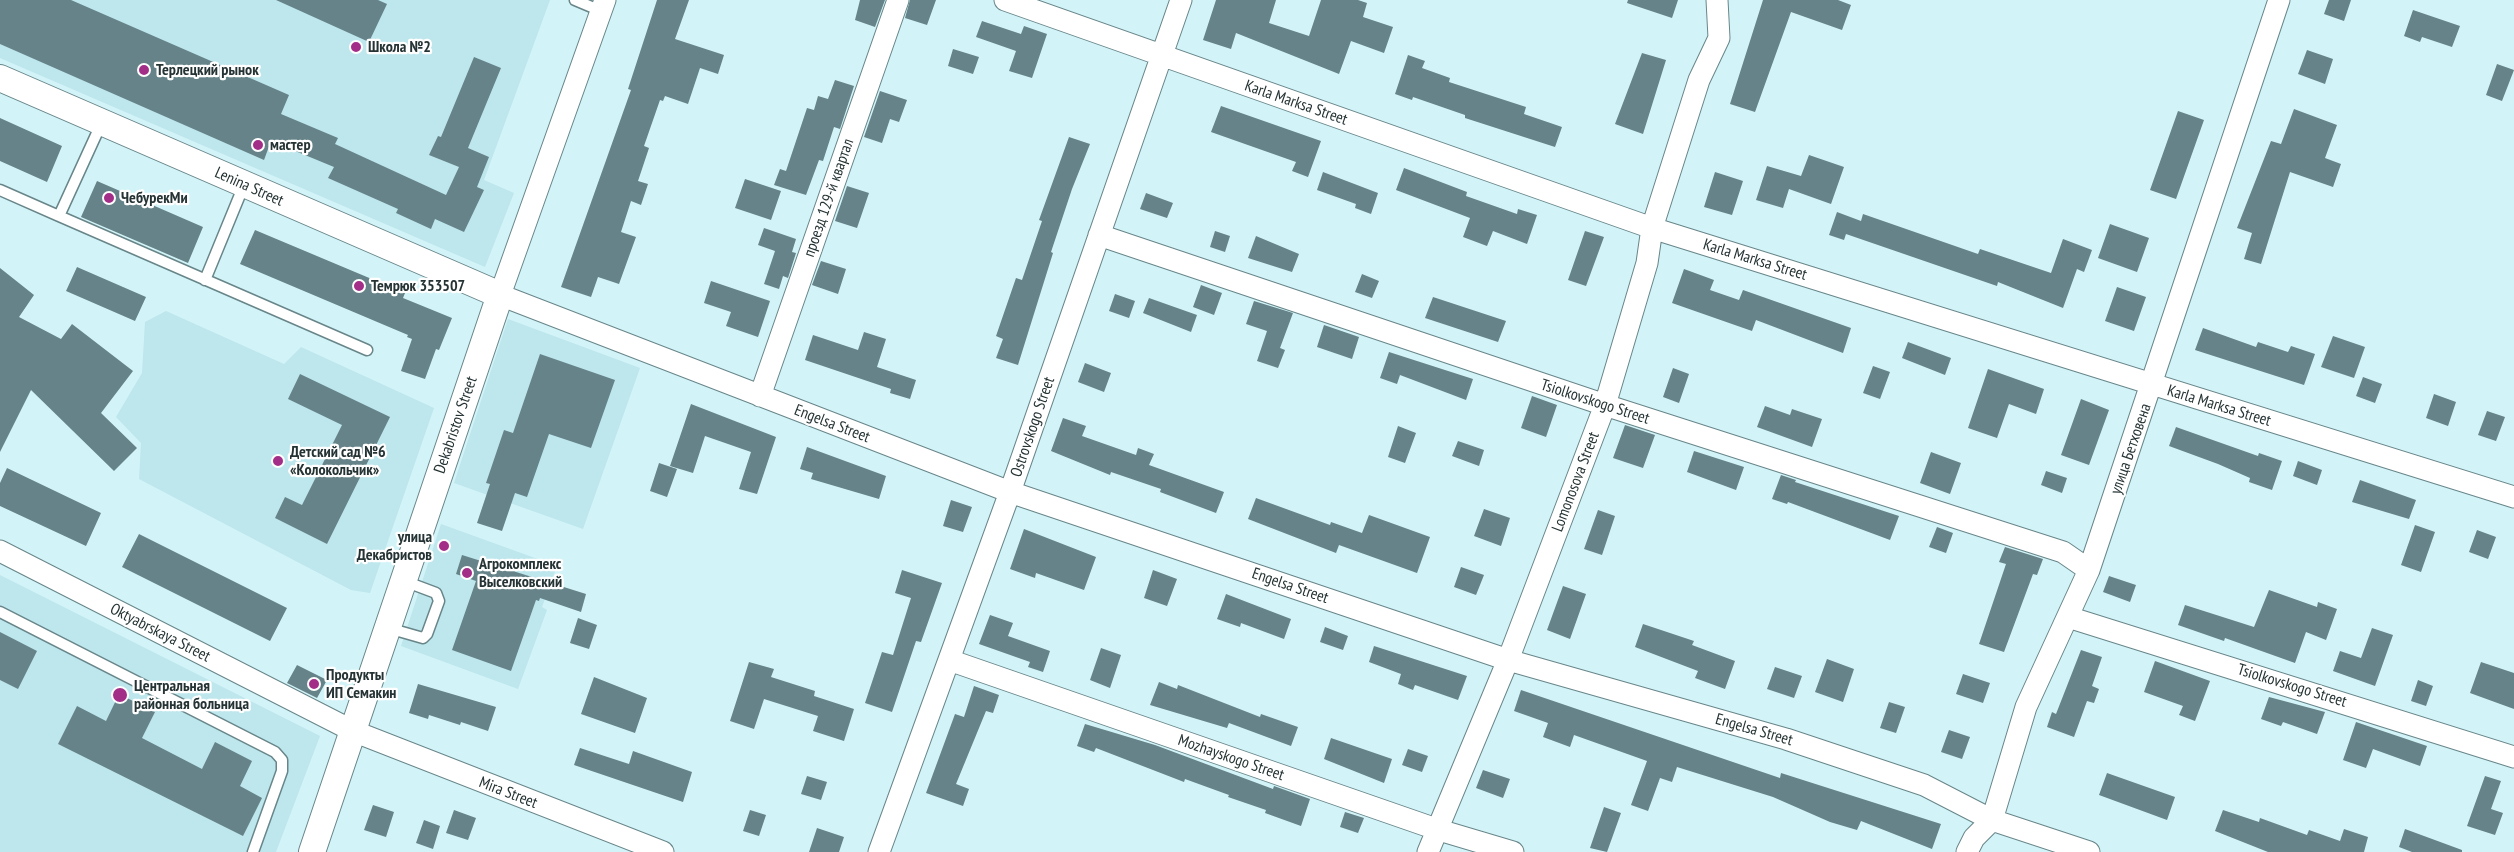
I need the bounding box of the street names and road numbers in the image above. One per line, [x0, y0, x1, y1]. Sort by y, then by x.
street label: Karla Marksa Street [1242, 76, 1350, 130]
street label: проезд 129-й квартал [800, 136, 858, 260]
street label: Lenina Street [212, 163, 286, 211]
street label: Karla Marksa Street [1701, 235, 1809, 285]
street label: Dekabristov Street [430, 374, 482, 476]
street label: Ostrovskogo Street [1007, 374, 1059, 480]
street label: Tsiolkovskogo Street [1538, 375, 1652, 429]
street label: Karla Marksa Street [2165, 381, 2273, 431]
street label: Engelsa Street [791, 401, 873, 447]
street label: улица Бетховена [2107, 401, 2155, 497]
street label: Lomonosova Street [1548, 429, 1604, 535]
street label: Engelsa Street [1249, 564, 1331, 608]
street label: Oktyabrskaya Street [107, 599, 213, 667]
street label: Tsiolkovskogo Street [2235, 660, 2349, 712]
street label: Engelsa Street [1713, 710, 1795, 750]
street label: Mozhayskogo Street [1175, 731, 1287, 785]
street label: Mira Street [476, 773, 540, 813]

